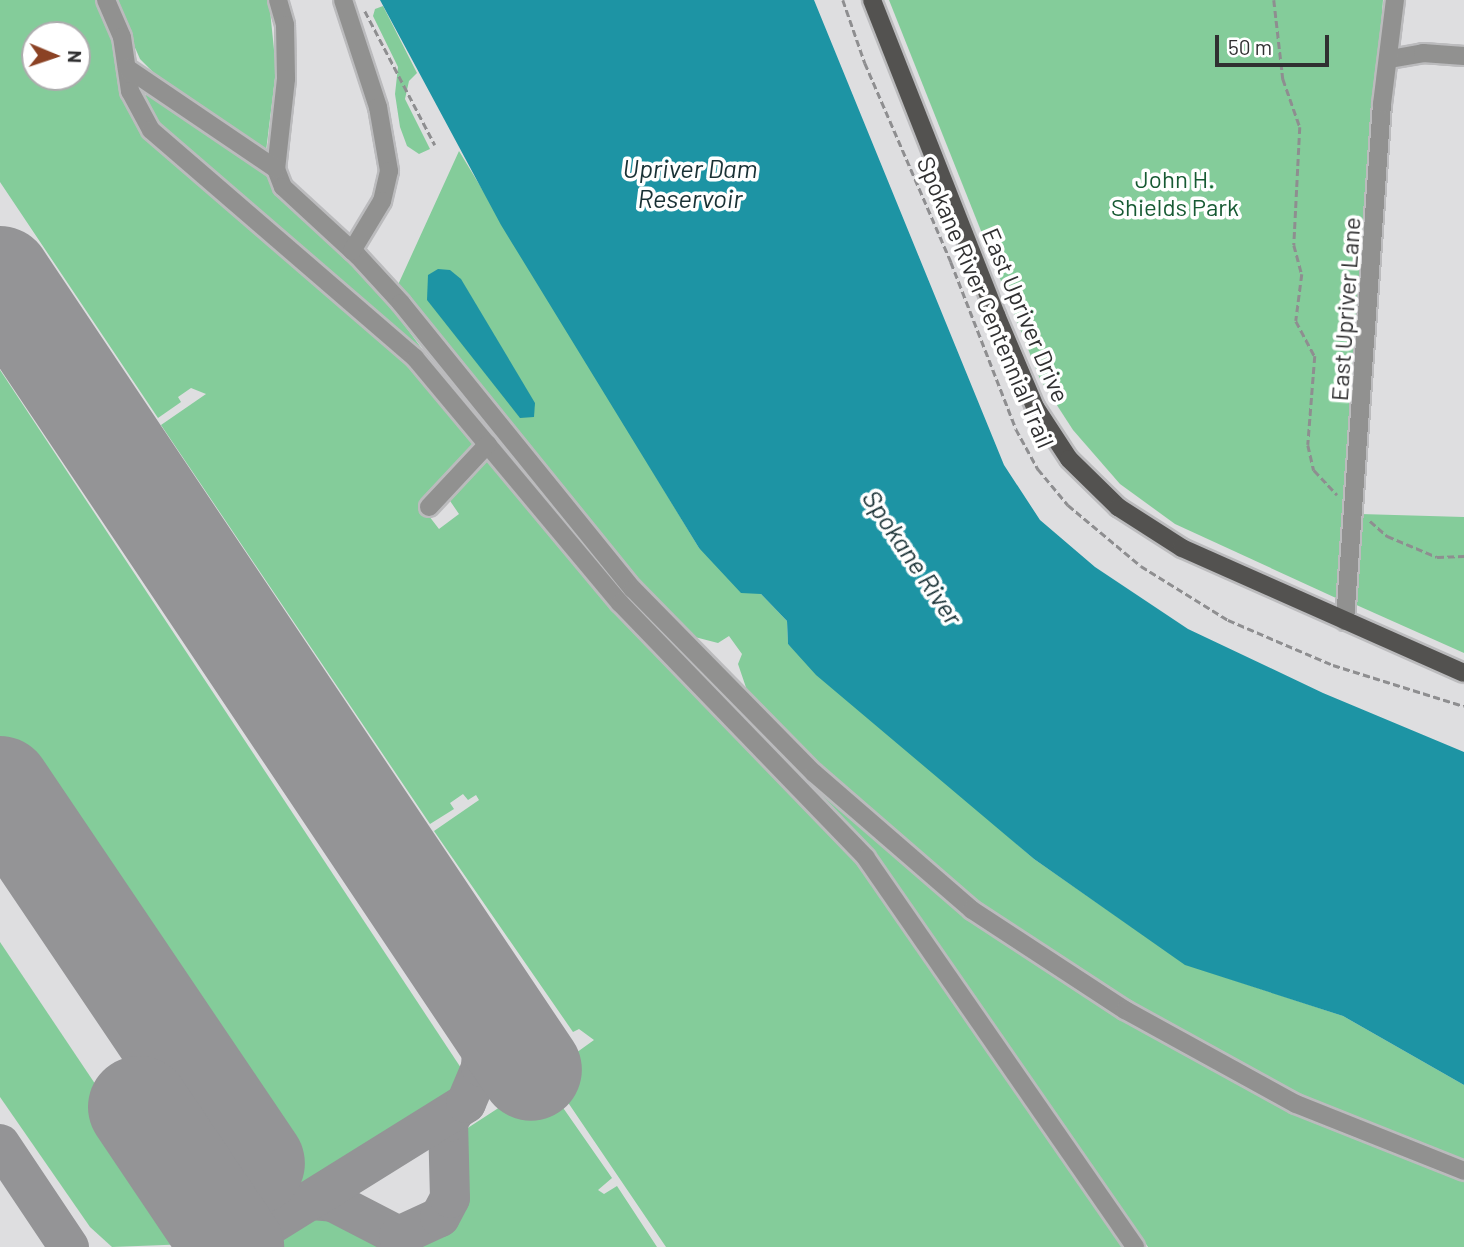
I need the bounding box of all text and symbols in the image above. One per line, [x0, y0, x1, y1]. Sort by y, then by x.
north arrow [21, 21, 91, 91]
scale bar [1219, 21, 1333, 65]
text: 50 m [1228, 34, 1272, 59]
text: N [64, 50, 87, 63]
water label: Upriver Dam Reservoir [623, 152, 757, 214]
street label: Spokane River Centennial Trail [911, 152, 1061, 452]
park label: John H. Shields Park [1111, 165, 1239, 221]
street label: East Upriver Lane [1324, 216, 1366, 402]
street label: East Upriver Drive [976, 224, 1076, 406]
water label: Spokane River [856, 484, 970, 630]

